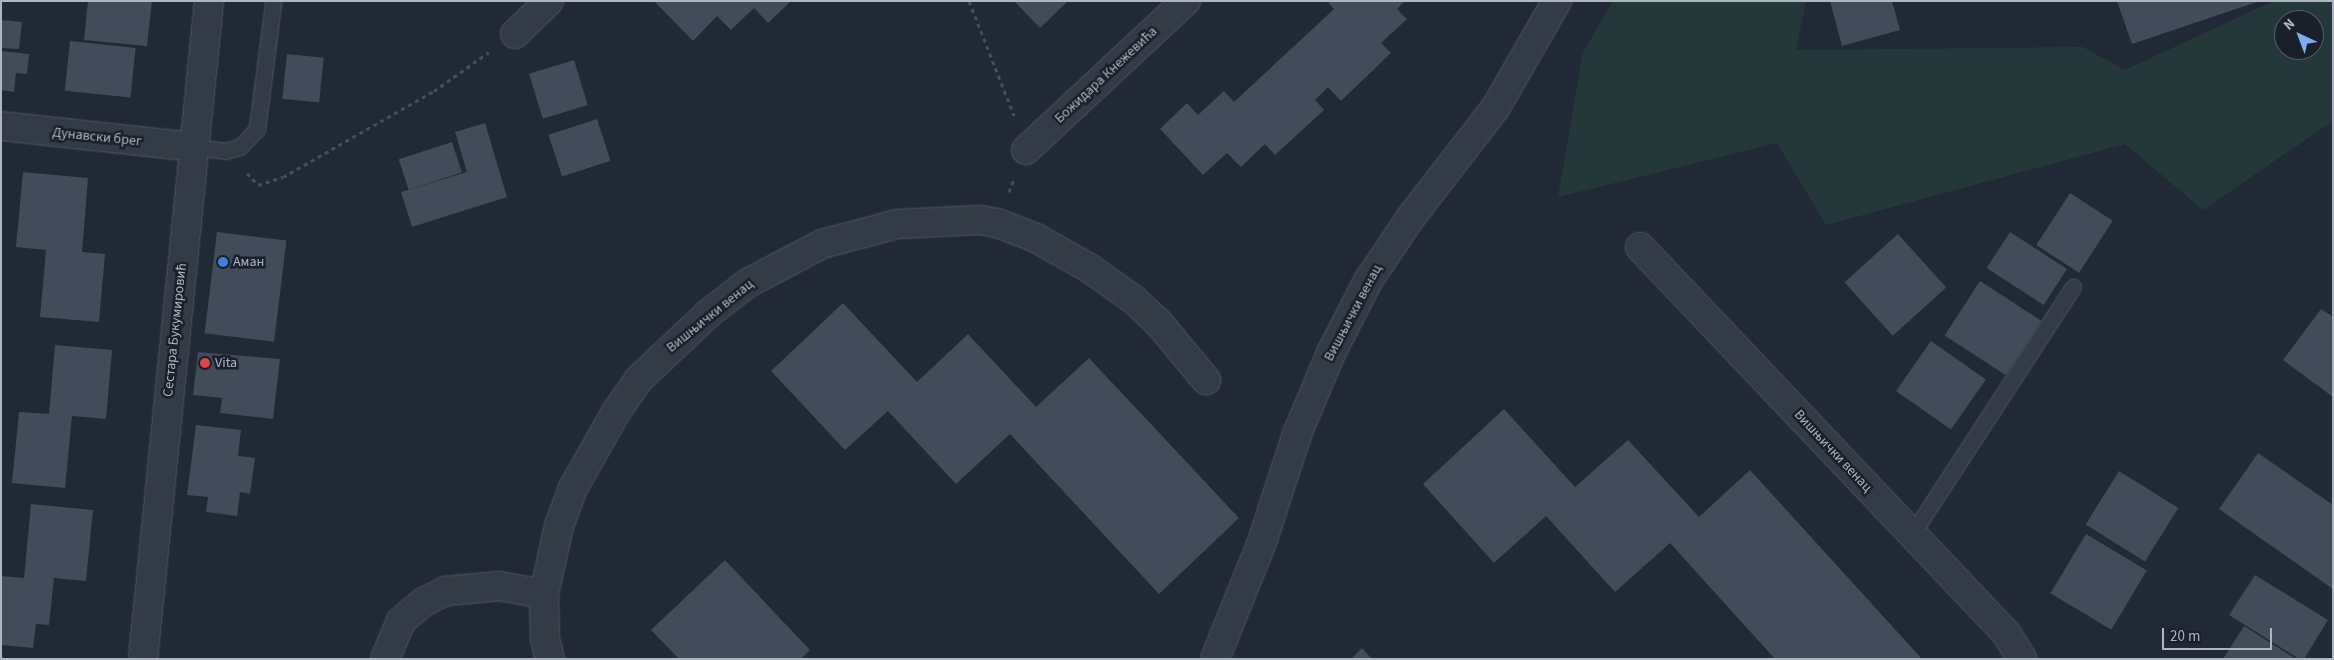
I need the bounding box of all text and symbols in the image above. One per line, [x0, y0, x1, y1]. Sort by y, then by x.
north arrow [2274, 10, 2324, 60]
text: N [2279, 14, 2300, 35]
street label: Божидара Кнежевића [1051, 23, 1161, 127]
street label: Дунавски брег [52, 124, 142, 150]
place label: Аман [233, 254, 264, 270]
marker: Аман [217, 256, 229, 268]
street label: Сестара Букумировић [160, 262, 190, 398]
street label: Вишњички венац [1321, 262, 1385, 364]
street label: Вишњички венац [663, 276, 757, 356]
place label: Vita [215, 355, 237, 371]
marker: Vita [199, 357, 211, 369]
street label: Вишњички венац [1790, 406, 1876, 496]
scale bar [2164, 618, 2274, 650]
text: 20 m [2170, 626, 2200, 647]

